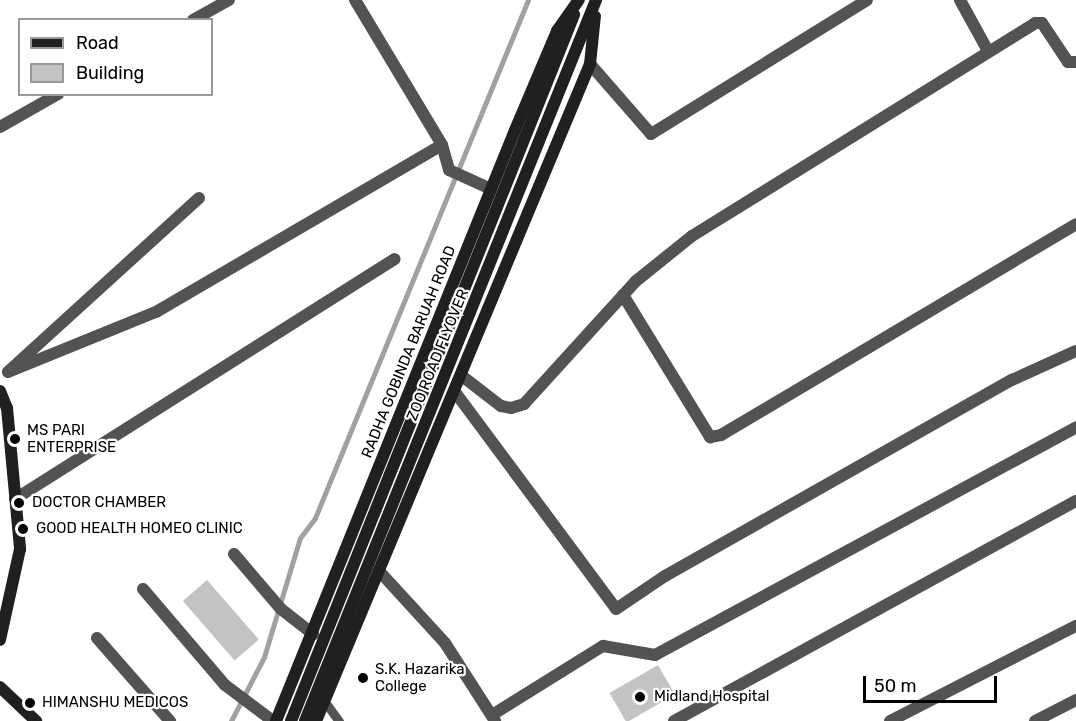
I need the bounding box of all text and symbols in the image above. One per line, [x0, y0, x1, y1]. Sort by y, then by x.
legend [18, 18, 213, 96]
text: Road [76, 32, 119, 54]
text: Building [76, 62, 144, 84]
street label: RADHA GOBINDA BARUAH ROAD [358, 243, 460, 461]
street label: ZOO ROAD FLYOVER [403, 287, 473, 423]
place label: MS PARI ENTERPRISE [27, 421, 116, 456]
marker: MS PARI ENTERPRISE [8, 432, 22, 446]
marker: DOCTOR CHAMBER [10, 494, 28, 512]
place label: DOCTOR CHAMBER [32, 494, 166, 512]
marker: GOOD HEALTH HOMEO CLINIC [14, 520, 32, 538]
place label: GOOD HEALTH HOMEO CLINIC [36, 520, 243, 538]
place label: S.K. Hazarika College [375, 660, 465, 695]
scale bar [866, 664, 1000, 702]
marker: S.K. Hazarika College [356, 671, 370, 685]
text: 50 m [874, 675, 917, 697]
marker: Midland Hospital [631, 688, 649, 706]
place label: Midland Hospital [654, 688, 769, 706]
place label: HIMANSHU MEDICOS [42, 694, 188, 712]
marker: HIMANSHU MEDICOS [23, 696, 37, 710]

